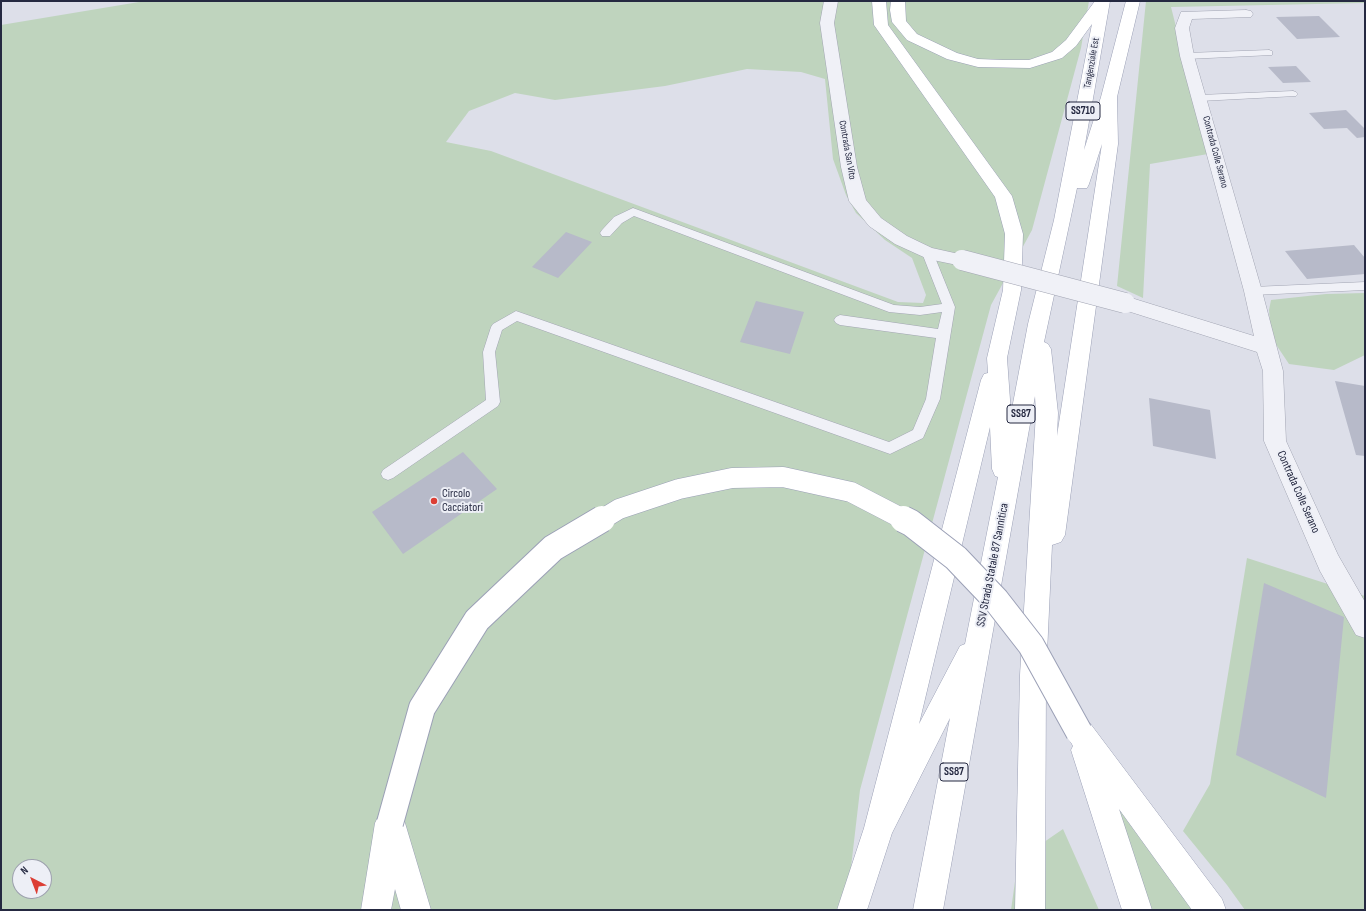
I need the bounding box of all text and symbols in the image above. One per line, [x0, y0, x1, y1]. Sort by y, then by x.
street label: Tangenziale Est [1082, 37, 1102, 89]
road number: SS710 [1066, 102, 1100, 120]
street label: Contrada Colle Serano [1200, 115, 1230, 189]
street label: Contrada San Vito [836, 119, 858, 181]
road number: SS87 [1007, 405, 1035, 423]
street label: Contrada Colle Serano [1273, 449, 1323, 535]
place label: Circolo Cacciatori [442, 487, 483, 515]
marker: Circolo Cacciatori [429, 496, 439, 506]
street label: SSV Strada Statale 87 Sannitica [974, 502, 1012, 628]
road number: SS87 [940, 763, 968, 781]
north arrow [12, 859, 52, 899]
text: N [18, 864, 31, 877]

